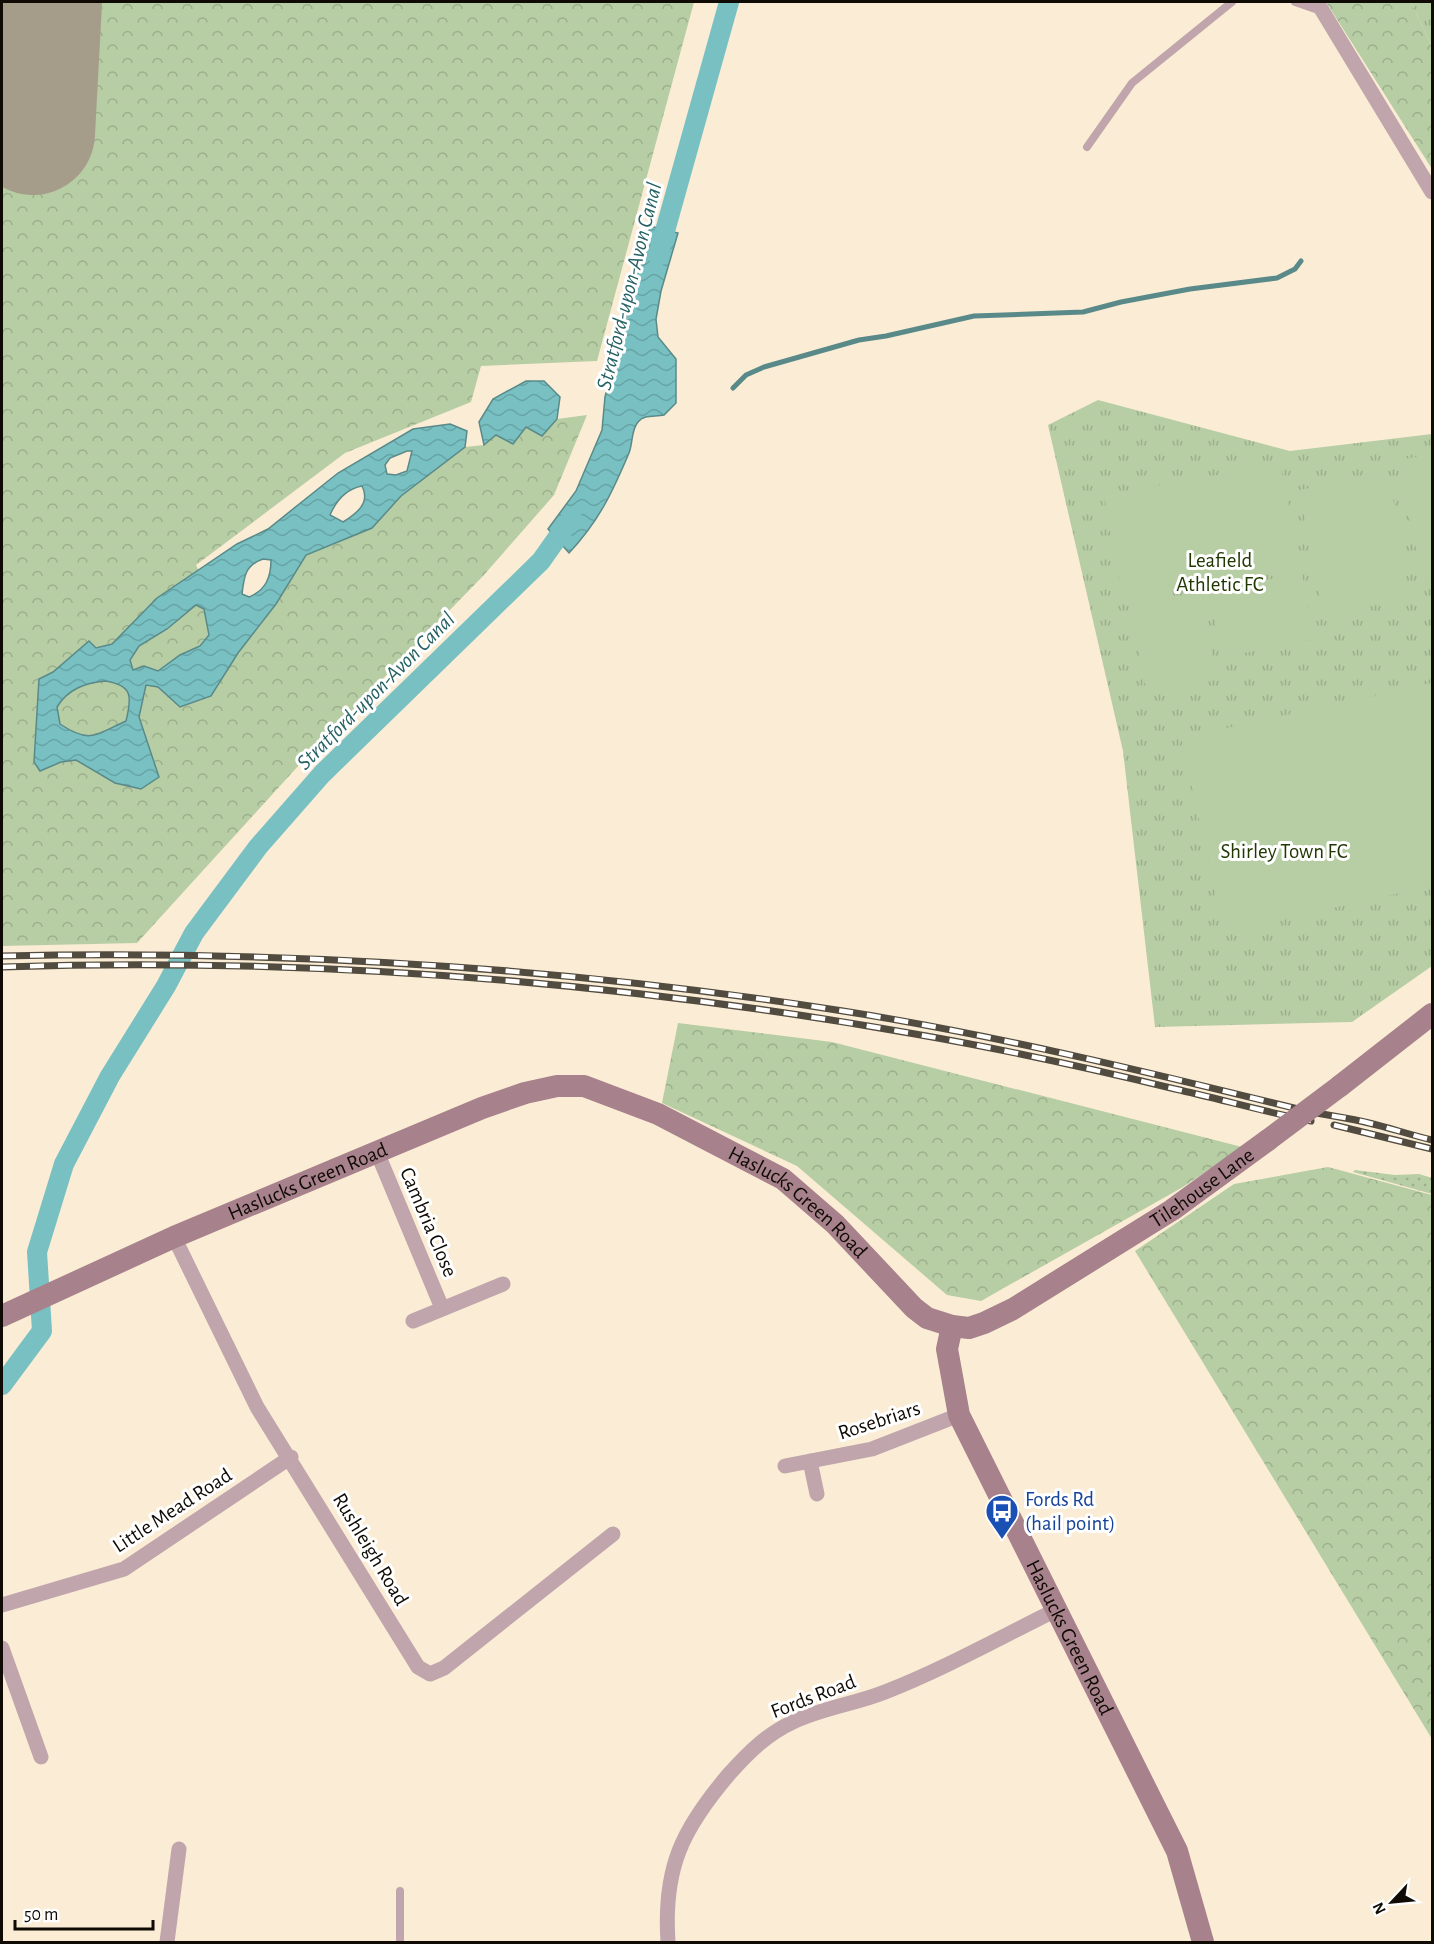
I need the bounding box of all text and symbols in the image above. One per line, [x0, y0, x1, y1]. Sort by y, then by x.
water label: Stratford-upon-Avon Canal [593, 180, 666, 393]
park label: Leafield Athletic FC [1176, 550, 1264, 595]
water label: Stratford-upon-Avon Canal [293, 608, 460, 775]
park label: Shirley Town FC [1220, 841, 1348, 862]
street label: Haslucks Green Road [225, 1139, 391, 1224]
street label: Haslucks Green Road [725, 1143, 871, 1262]
street label: Tilehouse Lane [1147, 1144, 1258, 1232]
street label: Cambria Close [396, 1164, 461, 1280]
street label: Rosebriars [835, 1397, 923, 1444]
street label: Little Mead Road [109, 1464, 236, 1557]
street label: Rushleigh Road [329, 1489, 412, 1609]
place label: Fords Rd (hail point) [1025, 1489, 1115, 1534]
bus stop icon: Fords Rd (hail point) [984, 1493, 1020, 1540]
street label: Haslucks Green Road [1022, 1556, 1117, 1719]
street label: Fords Road [768, 1671, 859, 1722]
north arrow [1362, 1872, 1422, 1932]
scale bar [15, 1893, 153, 1931]
text: N [1370, 1900, 1389, 1917]
text: 50 m [24, 1906, 58, 1924]

